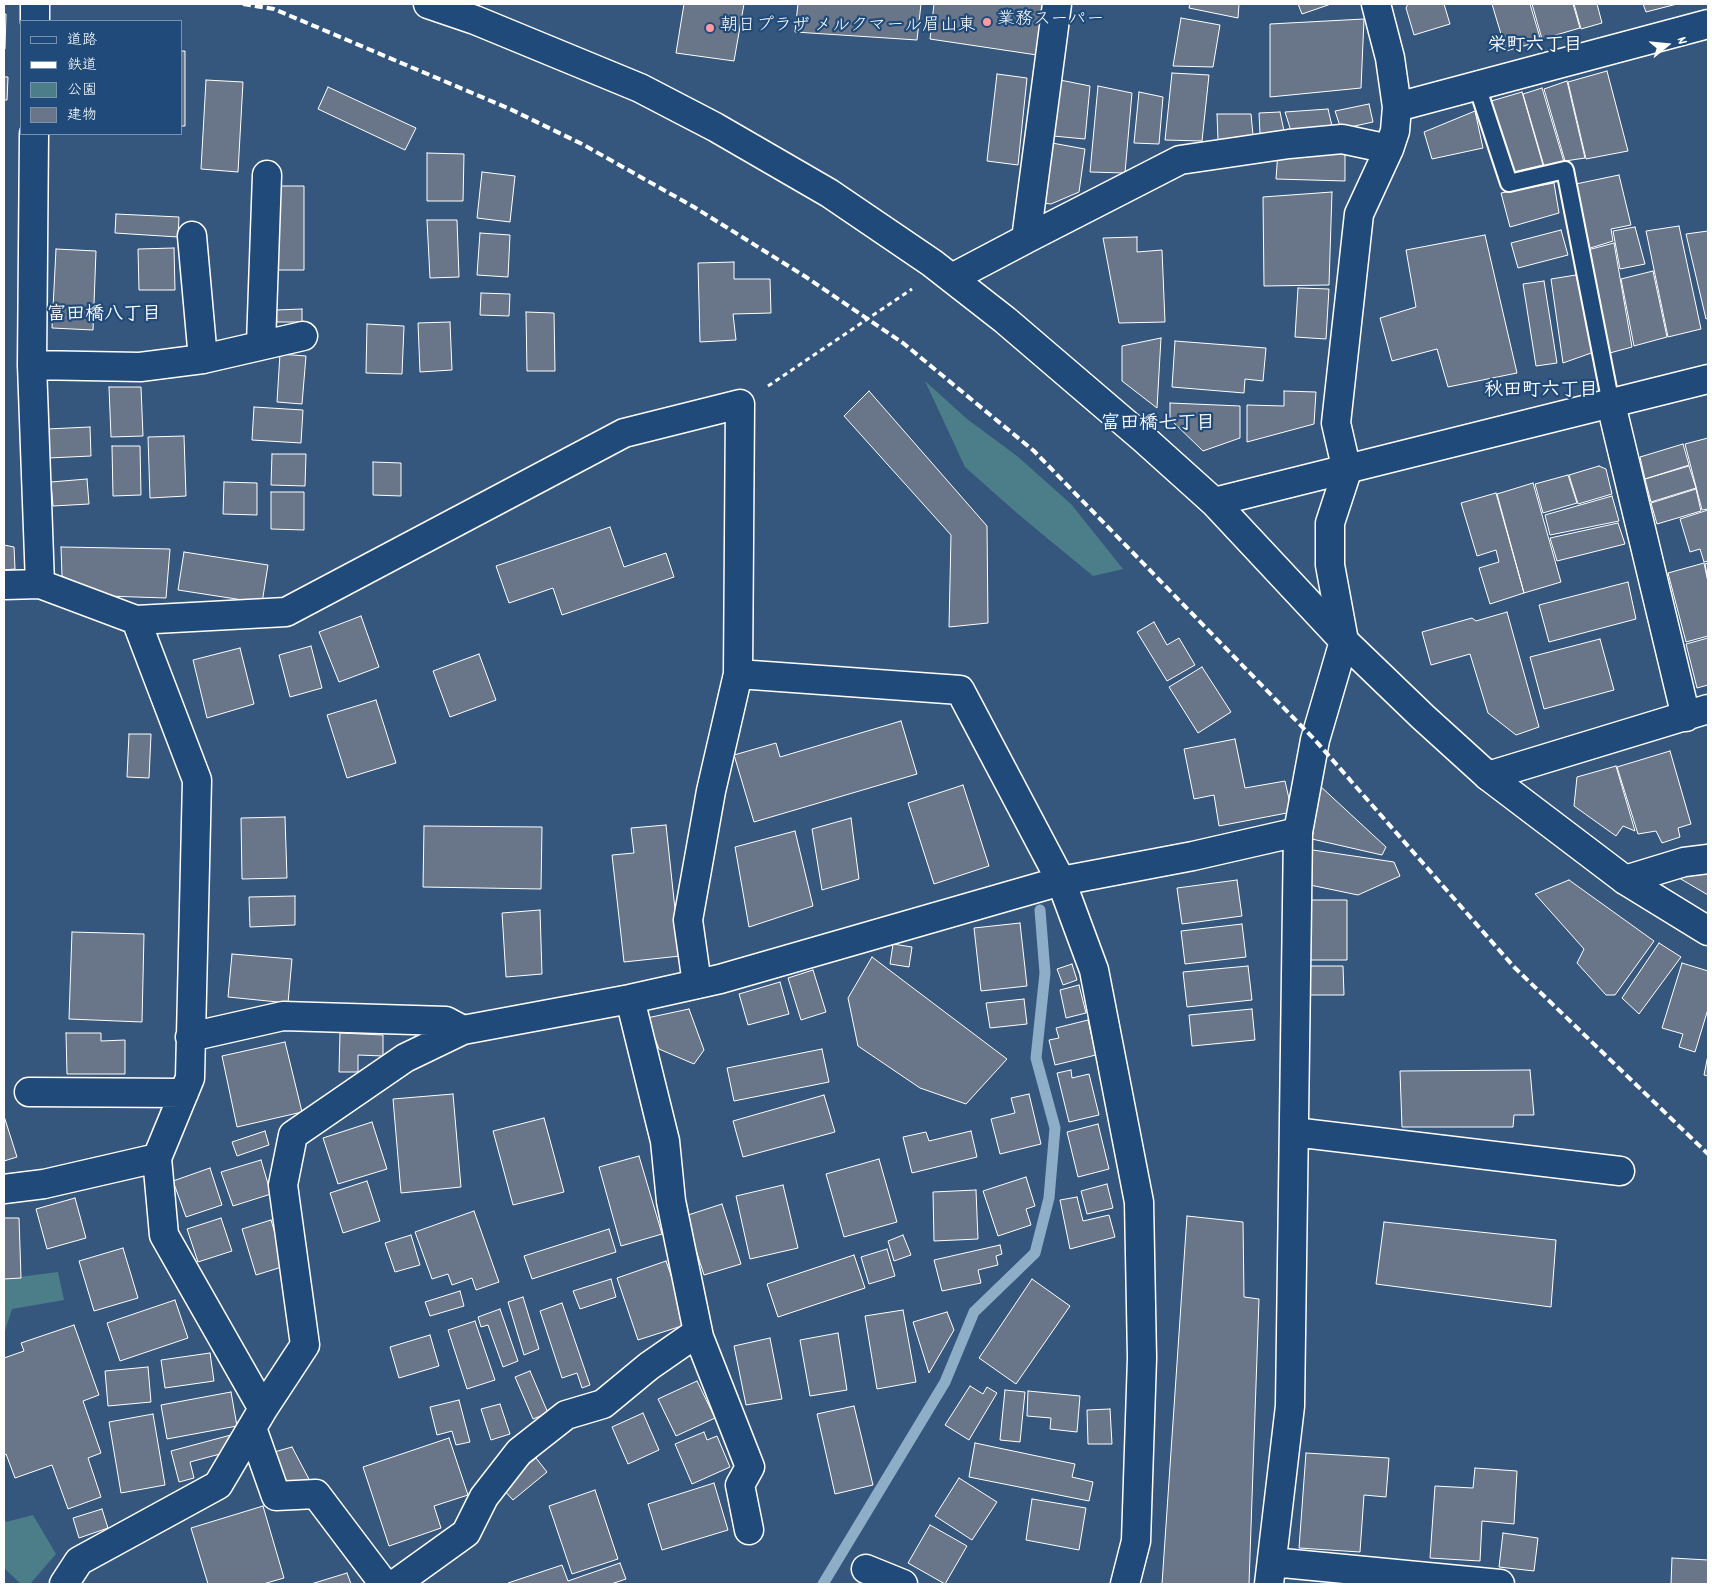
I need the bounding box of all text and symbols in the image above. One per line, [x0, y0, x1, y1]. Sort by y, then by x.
place label: 業務スーパー [997, 11, 1104, 33]
marker: 業務スーパー [981, 16, 993, 28]
place label: 朝日プラザ メルクマール眉山東 [720, 17, 976, 39]
legend [20, 20, 182, 135]
north arrow [1642, 20, 1692, 70]
marker: 朝日プラザ メルクマール眉山東 [704, 22, 716, 34]
text: 道路 [67, 30, 97, 52]
text: N [1671, 34, 1692, 47]
district label: 栄町六丁目 [1488, 36, 1582, 58]
text: 鉄道 [67, 55, 97, 77]
text: 公園 [67, 80, 97, 102]
text: 建物 [67, 105, 97, 127]
district label: 富田橋八丁目 [47, 305, 161, 327]
district label: 秋田町六丁目 [1484, 381, 1598, 403]
district label: 富田橋七丁目 [1101, 414, 1215, 436]

